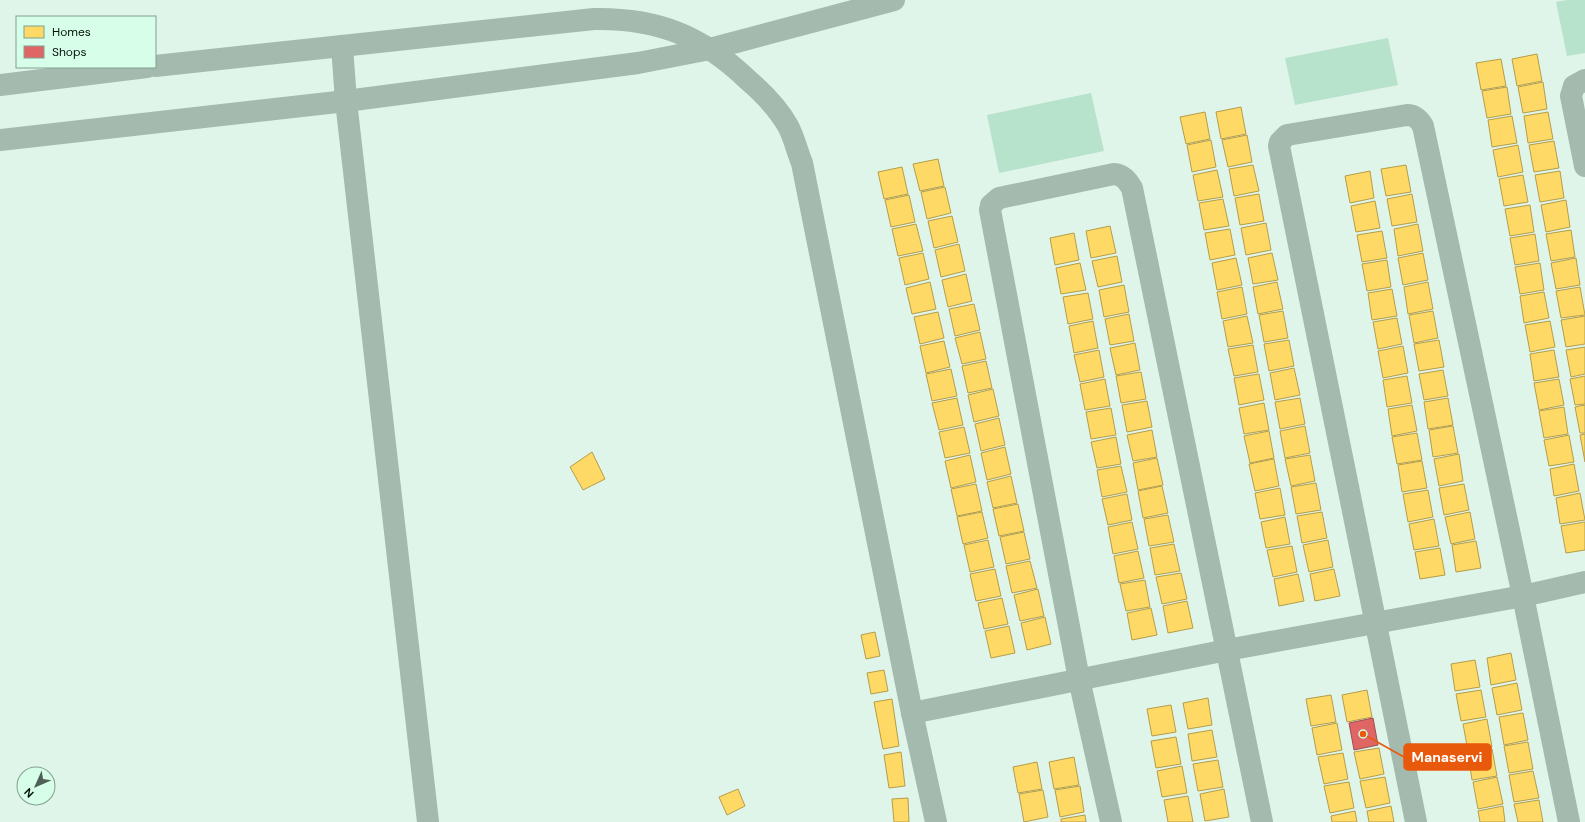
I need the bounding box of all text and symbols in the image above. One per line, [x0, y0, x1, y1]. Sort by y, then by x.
legend [16, 16, 156, 68]
text: Homes [52, 24, 91, 40]
text: Shops [52, 44, 87, 60]
callout: Manaservi [1404, 744, 1491, 770]
text: Manaservi [1412, 748, 1483, 766]
north arrow [16, 766, 56, 806]
text: N [21, 785, 37, 801]

